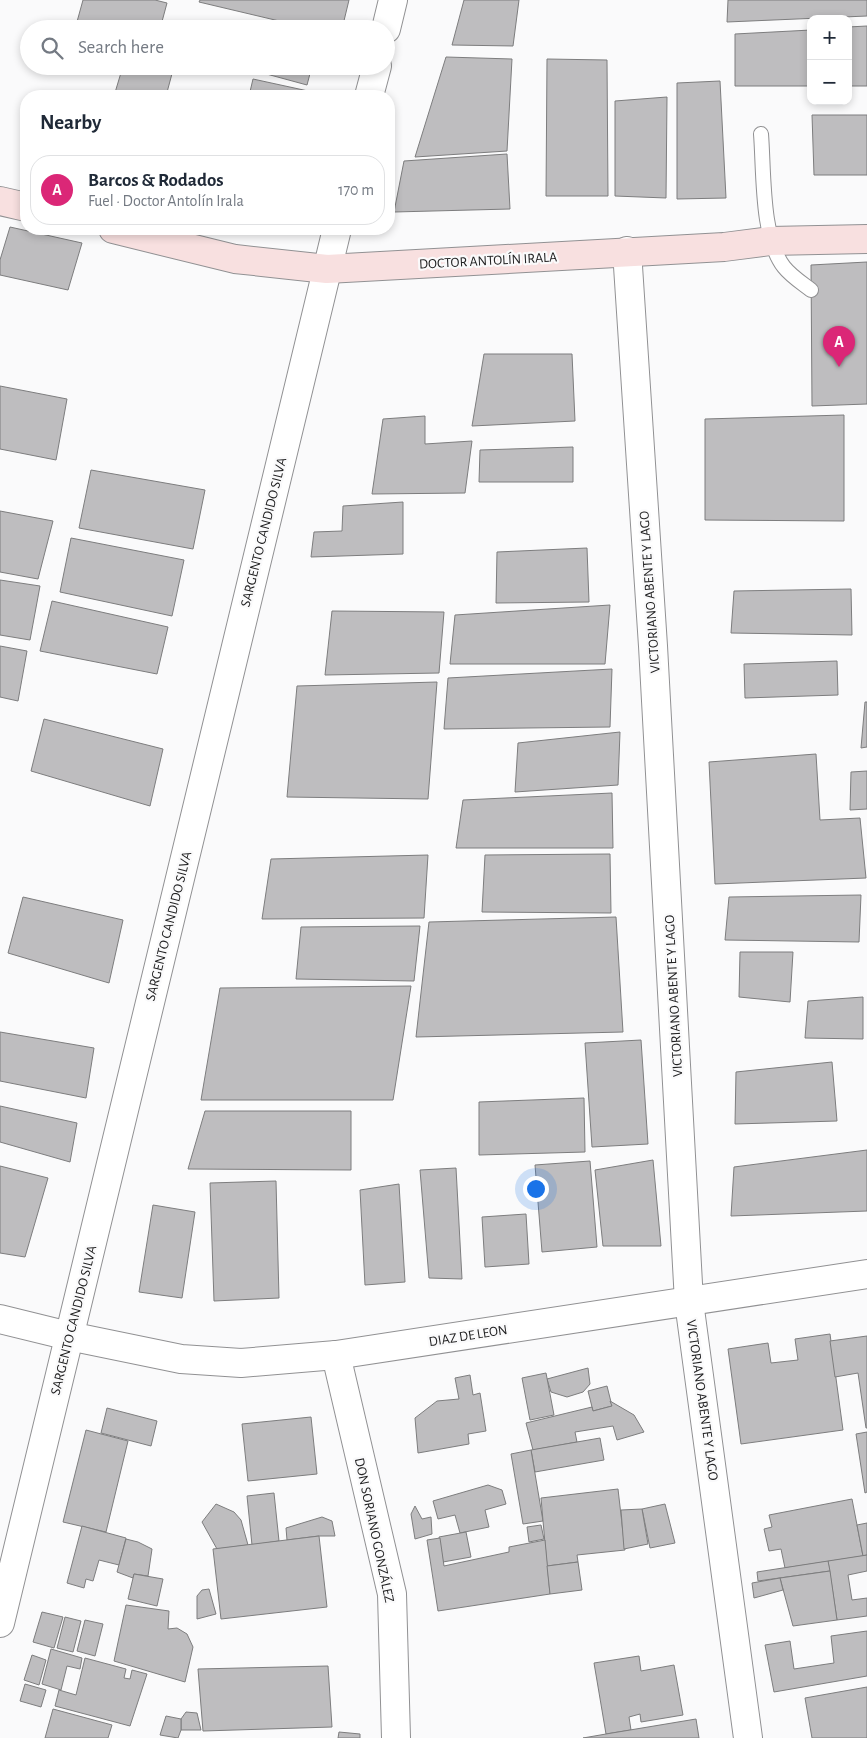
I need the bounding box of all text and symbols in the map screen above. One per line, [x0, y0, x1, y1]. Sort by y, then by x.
map controls [807, 15, 852, 105]
button: + [807, 15, 852, 60]
search box [20, 20, 395, 75]
icon: search [38, 34, 66, 62]
text: Search here [78, 38, 164, 57]
button: − [807, 60, 852, 105]
text: Nearby [40, 112, 101, 133]
text: Barcos & Rodados [88, 171, 224, 190]
text: A [52, 182, 62, 198]
text: 170 m [338, 182, 374, 198]
text: Fuel · Doctor Antolín Irala [88, 193, 244, 209]
street label: DOCTOR ANTOLÍN IRALA [419, 247, 557, 272]
pin: A [823, 326, 855, 367]
street label: SARGENTO CANDIDO SILVA [239, 456, 289, 608]
street label: VICTORIANO ABENTE Y LAGO [637, 510, 663, 673]
street label: SARGENTO CANDIDO SILVA [144, 850, 194, 1002]
street label: VICTORIANO ABENTE Y LAGO [663, 914, 685, 1077]
your location [523, 1176, 549, 1202]
street label: SARGENTO CANDIDO SILVA [49, 1244, 99, 1396]
street label: VICTORIANO ABENTE Y LAGO [684, 1319, 720, 1482]
street label: DIAZ DE LEON [428, 1323, 509, 1349]
street label: DON SORIANO GONZÁLEZ [352, 1456, 399, 1604]

